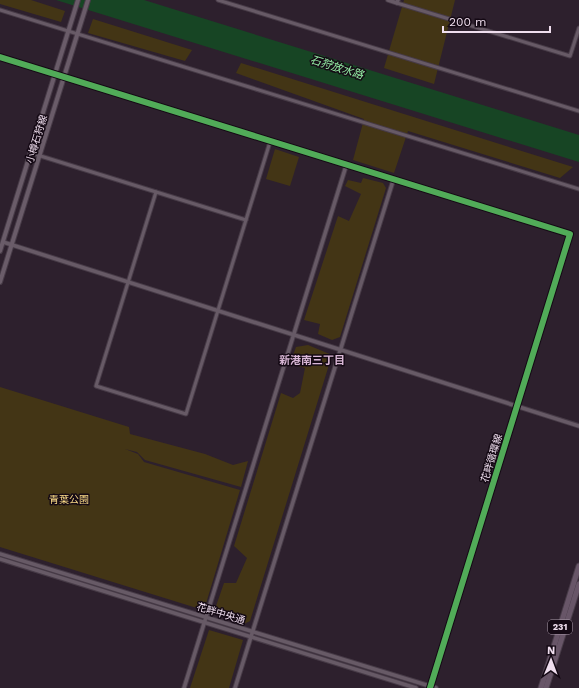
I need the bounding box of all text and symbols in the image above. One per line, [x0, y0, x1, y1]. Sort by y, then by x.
scale bar [443, 8, 550, 34]
text: 200 m [449, 15, 486, 29]
water label: 石狩放水路 [309, 53, 366, 82]
street label: 小樽石狩線 [24, 114, 49, 165]
district label: 新港南三丁目 [279, 354, 345, 367]
street label: 花畔循環線 [479, 433, 504, 484]
park label: 青葉公園 [49, 494, 89, 505]
street label: 花畔中央通 [195, 601, 246, 626]
road number: 231 [548, 620, 572, 634]
north arrow [531, 640, 571, 680]
text: N [547, 644, 555, 657]

